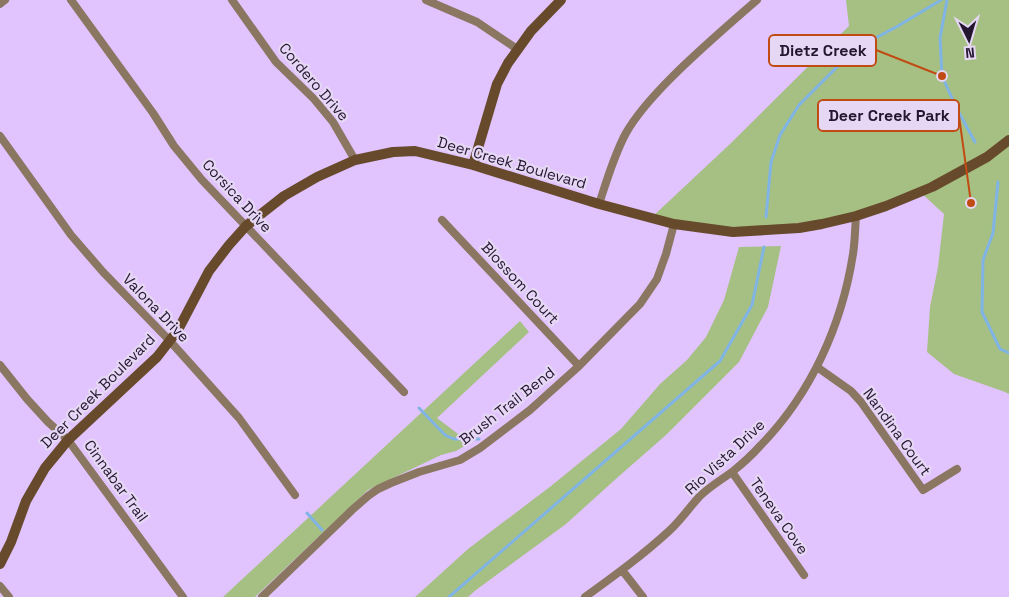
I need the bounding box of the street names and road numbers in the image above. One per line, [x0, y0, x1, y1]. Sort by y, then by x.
street label: Cordero Drive [275, 39, 354, 125]
street label: Deer Creek Boulevard [435, 132, 589, 193]
street label: Corsica Drive [199, 155, 276, 236]
street label: Blossom Court [477, 238, 563, 328]
street label: Valona Drive [119, 269, 194, 346]
street label: Deer Creek Boulevard [36, 329, 159, 452]
street label: Brush Trail Bend [455, 362, 558, 449]
street label: Nandina Court [859, 384, 936, 479]
street label: Rio Vista Drive [681, 415, 769, 498]
street label: Cinnabar Trail [80, 436, 153, 525]
street label: Teneva Cove [746, 474, 813, 558]

